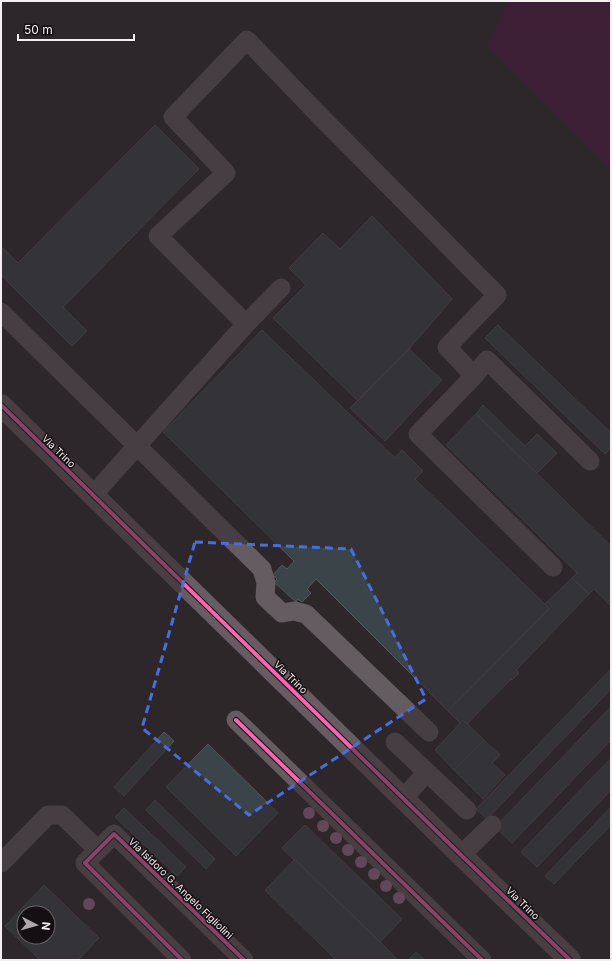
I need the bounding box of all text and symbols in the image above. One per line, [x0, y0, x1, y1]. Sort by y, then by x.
scale bar [18, 16, 134, 42]
text: 50 m [24, 22, 53, 37]
street label: Via Trino [40, 432, 78, 470]
street label: Via Trino [272, 658, 310, 696]
street label: Via Isidoro G. Angelo Figliolini [126, 835, 236, 941]
street label: Via Trino [504, 884, 542, 922]
north arrow [16, 905, 56, 945]
text: N [39, 921, 53, 931]

